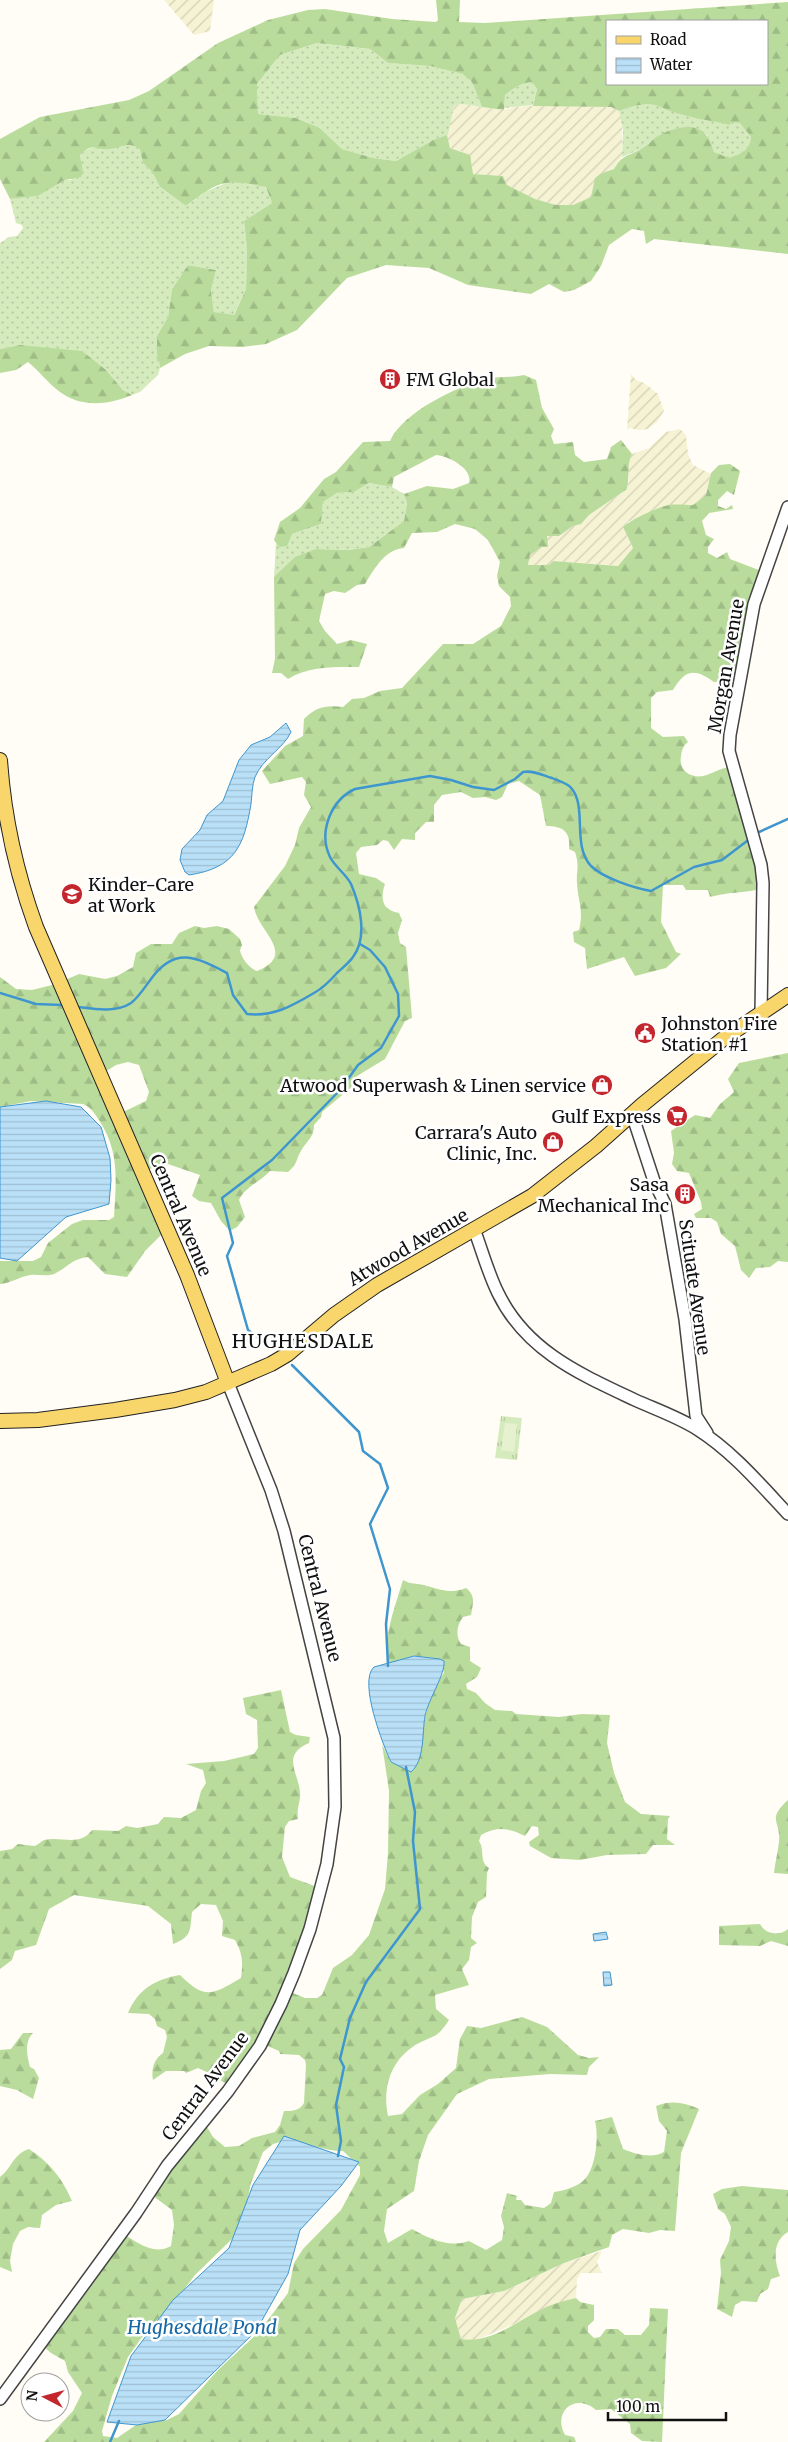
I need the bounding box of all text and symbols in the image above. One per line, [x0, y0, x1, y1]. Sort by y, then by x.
legend [606, 20, 768, 85]
text: Road [650, 30, 686, 49]
text: Water [649, 55, 693, 74]
building icon: FM Global [378, 367, 402, 391]
place label: FM Global [406, 368, 495, 391]
street label: Morgan Avenue [703, 597, 749, 735]
place label: Kinder-Care at Work [88, 873, 194, 917]
school or university icon: Kinder-Care at Work [60, 882, 84, 906]
place label: Johnston Fire Station #1 [660, 1012, 777, 1056]
public building icon: Johnston Fire Station #1 [633, 1021, 657, 1045]
shop icon: Atwood Superwash & Linen service [590, 1073, 614, 1097]
place label: Atwood Superwash & Linen service [279, 1074, 586, 1097]
supermarket icon: Gulf Express [665, 1104, 689, 1128]
place label: Gulf Express [552, 1105, 661, 1128]
place label: Carrara's Auto Clinic, Inc. [415, 1121, 537, 1165]
shop icon: Carrara's Auto Clinic, Inc. [541, 1130, 565, 1154]
street label: Central Avenue [145, 1151, 217, 1279]
place label: Sasa Mechanical Inc [537, 1173, 669, 1217]
building icon: Sasa Mechanical Inc [673, 1182, 697, 1206]
street label: Atwood Avenue [343, 1203, 472, 1291]
street label: Scituate Avenue [674, 1218, 716, 1356]
district label: HUGHESDALE [232, 1329, 374, 1353]
street label: Central Avenue [293, 1532, 347, 1664]
street label: Central Avenue [157, 2027, 253, 2145]
water label: Hughesdale Pond [126, 2315, 277, 2339]
north arrow [20, 2372, 70, 2422]
text: N [23, 2389, 42, 2402]
scale bar [608, 2390, 726, 2422]
text: 100 m [616, 2397, 660, 2416]

